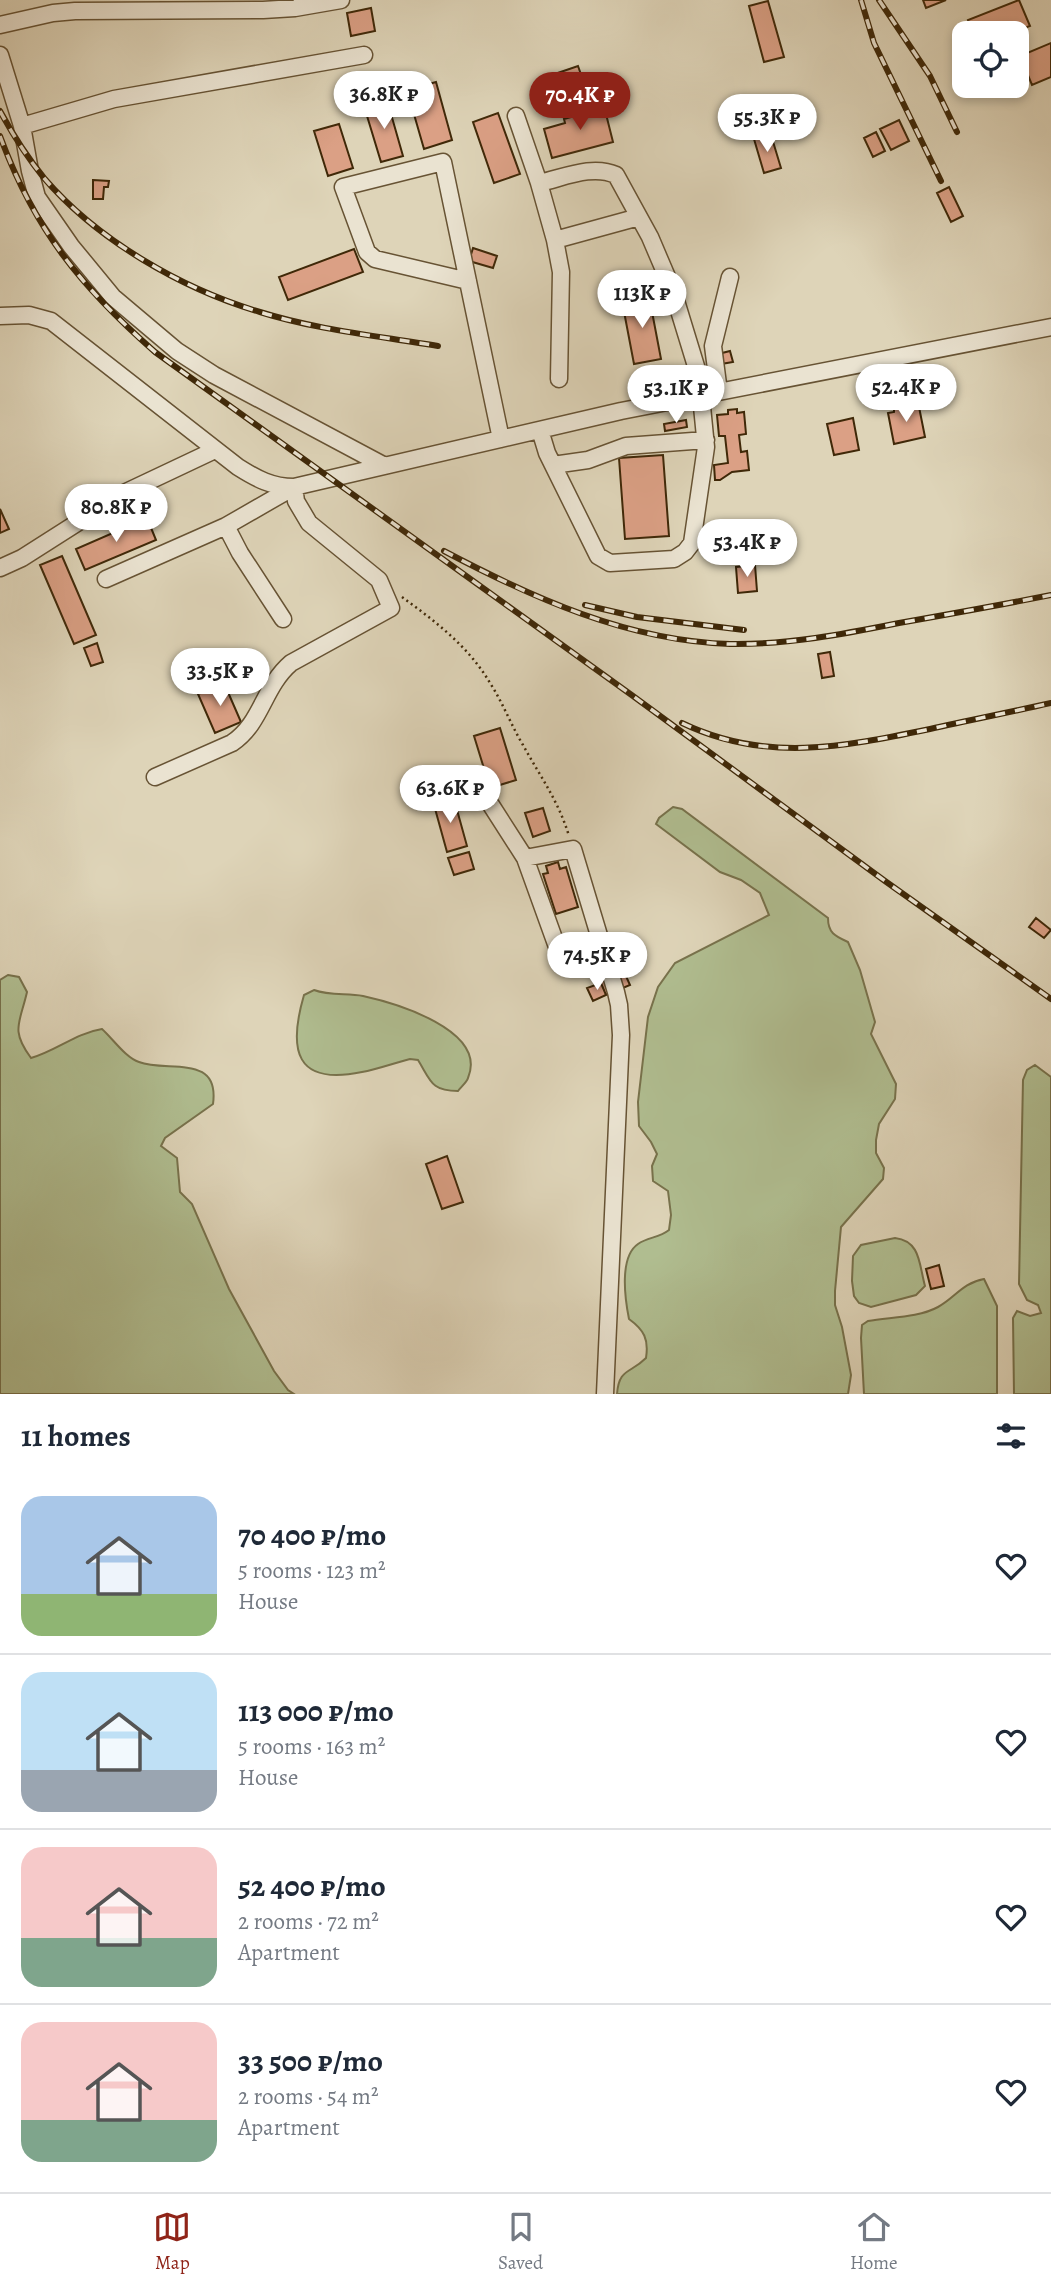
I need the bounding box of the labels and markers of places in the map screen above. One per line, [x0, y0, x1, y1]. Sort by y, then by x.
pin: 36.8K ₽ [319, 72, 449, 131]
pin: 70.4K ₽ [515, 72, 645, 132]
pin: 55.3K ₽ [702, 94, 832, 154]
pin: 113K ₽ [585, 270, 699, 330]
pin: 52.4K ₽ [841, 364, 971, 424]
pin: 53.1K ₽ [611, 366, 741, 425]
pin: 80.8K ₽ [51, 484, 181, 544]
pin: 53.4K ₽ [682, 520, 812, 579]
pin: 33.5K ₽ [155, 648, 285, 708]
pin: 63.6K ₽ [385, 766, 515, 825]
pin: 74.5K ₽ [532, 932, 662, 992]

